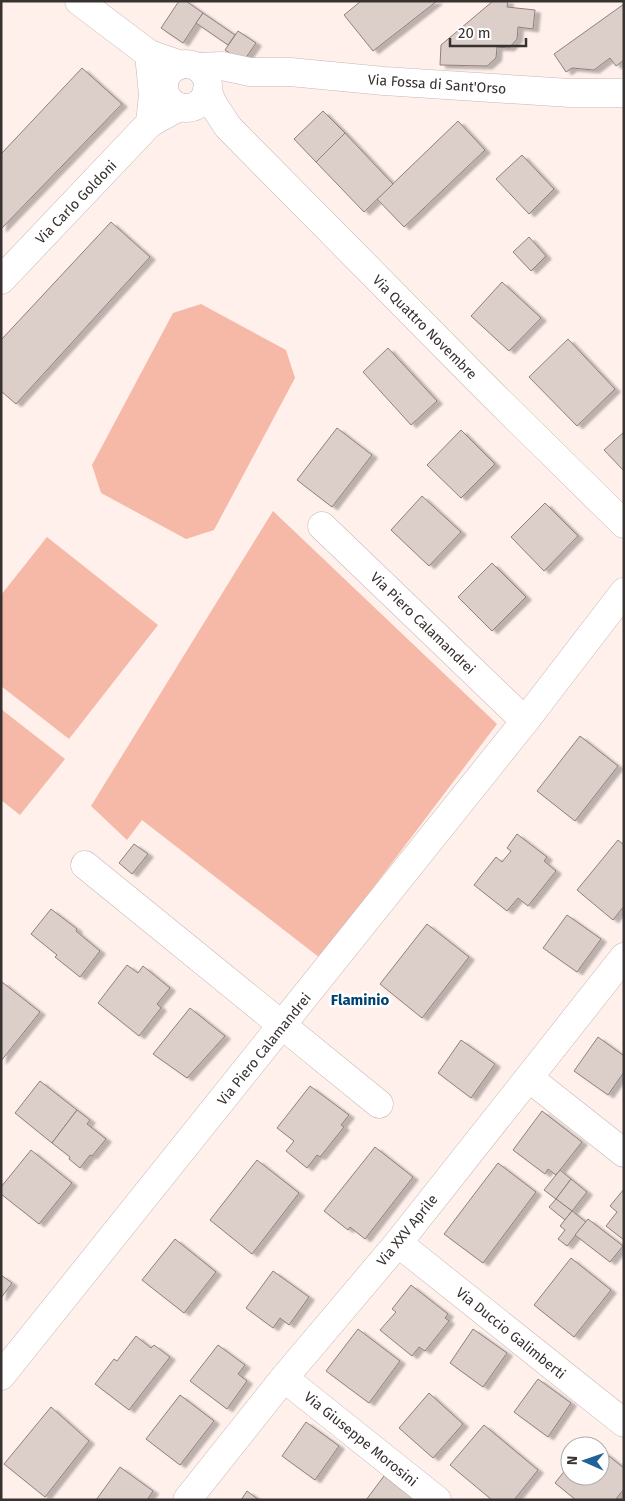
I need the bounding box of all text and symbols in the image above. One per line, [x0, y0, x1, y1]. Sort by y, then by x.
scale bar [450, 15, 526, 47]
text: 20 m [458, 24, 491, 42]
street label: Via Fossa di Sant'Orso [367, 71, 507, 98]
street label: Via Carlo Goldoni [32, 157, 120, 248]
street label: Via Quattro Novembre [369, 272, 480, 383]
street label: Via Piero Calamandrei [367, 569, 479, 678]
street label: Via Piero Calamandrei [214, 990, 315, 1109]
district label: Flaminio [331, 991, 389, 1009]
street label: Via XXV Aprile [373, 1191, 441, 1269]
street label: Via Duccio Galimberti [453, 1284, 569, 1383]
street label: Via Giuseppe Morosini [301, 1388, 421, 1490]
north arrow [560, 1436, 610, 1486]
text: N [564, 1456, 581, 1466]

